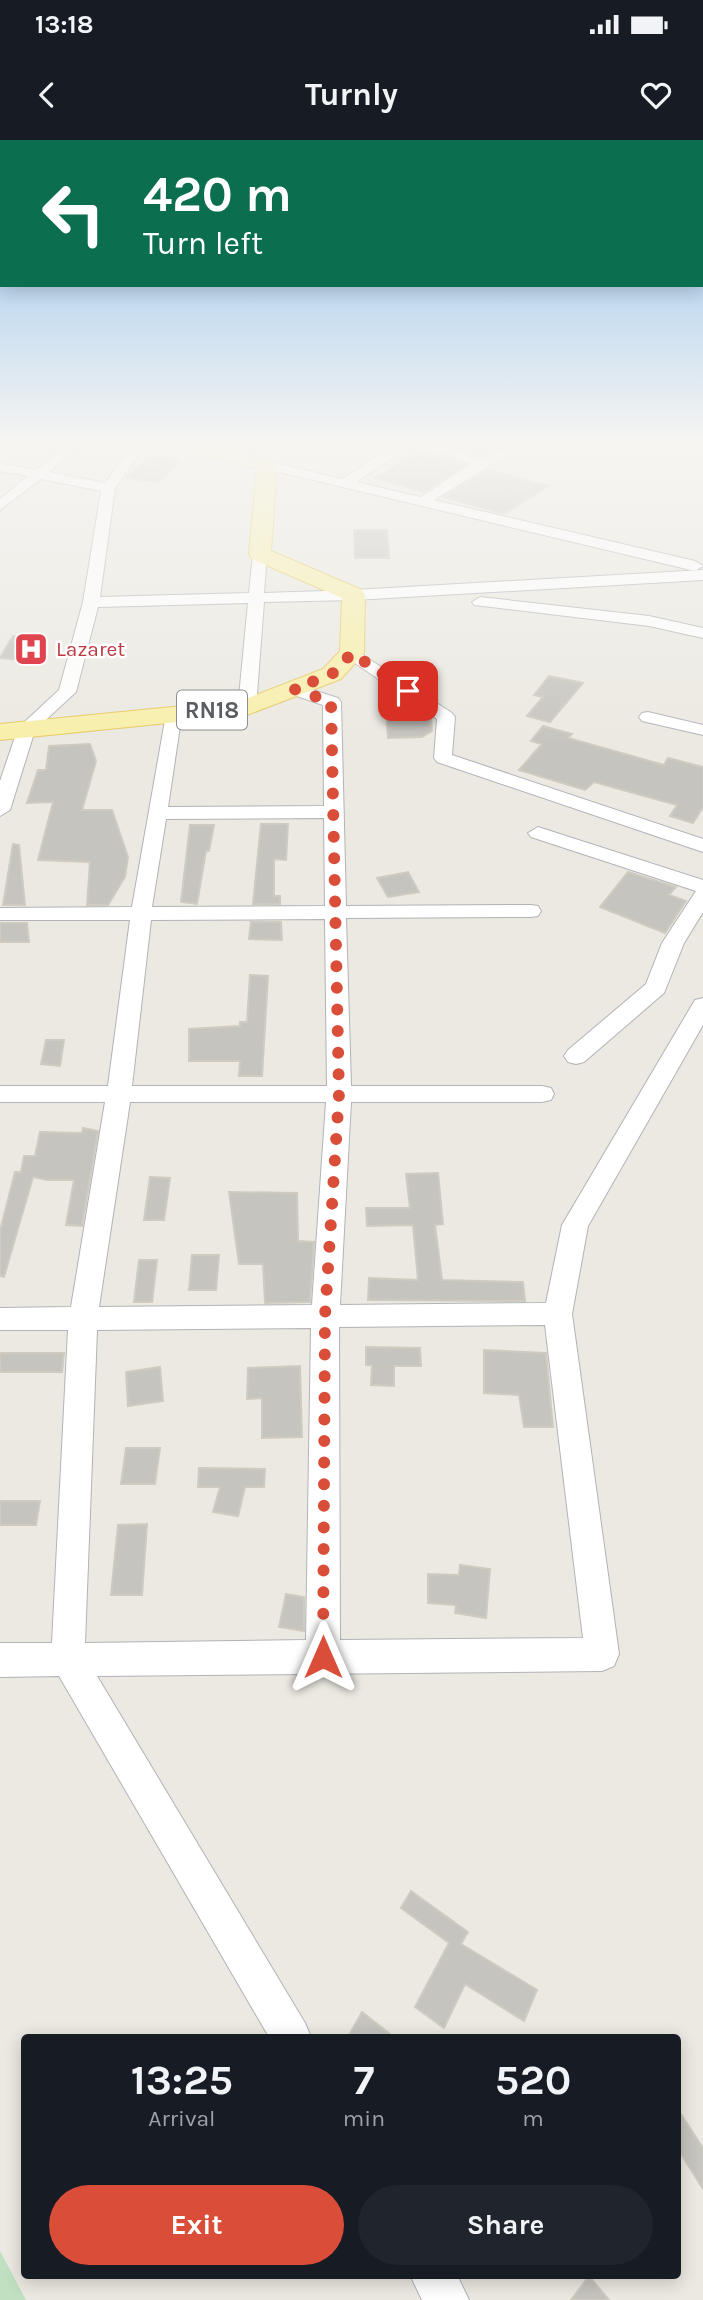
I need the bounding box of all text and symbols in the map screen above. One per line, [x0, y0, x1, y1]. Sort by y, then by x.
text: 13:18 [35, 9, 94, 40]
icon: back [28, 76, 66, 114]
text: Turnly [305, 76, 398, 113]
icon: heart [637, 76, 675, 114]
text: 420 m [143, 166, 292, 223]
icon: left [28, 168, 119, 259]
text: Turn left [143, 225, 263, 262]
hospital icon: Lazaret [12, 630, 50, 668]
place label: Lazaret [56, 637, 125, 661]
pin [378, 661, 438, 721]
icon: arrive [389, 672, 427, 710]
road number: RN18 [177, 690, 247, 730]
position arrow [286, 1620, 360, 1694]
text: 13:25 [131, 2055, 233, 2105]
text: 7 [353, 2055, 374, 2105]
text: 520 [495, 2055, 571, 2105]
text: Arrival [148, 2105, 216, 2132]
text: min [343, 2105, 385, 2132]
text: m [522, 2105, 544, 2132]
button: Exit [49, 2185, 344, 2265]
button: Share [358, 2185, 653, 2265]

